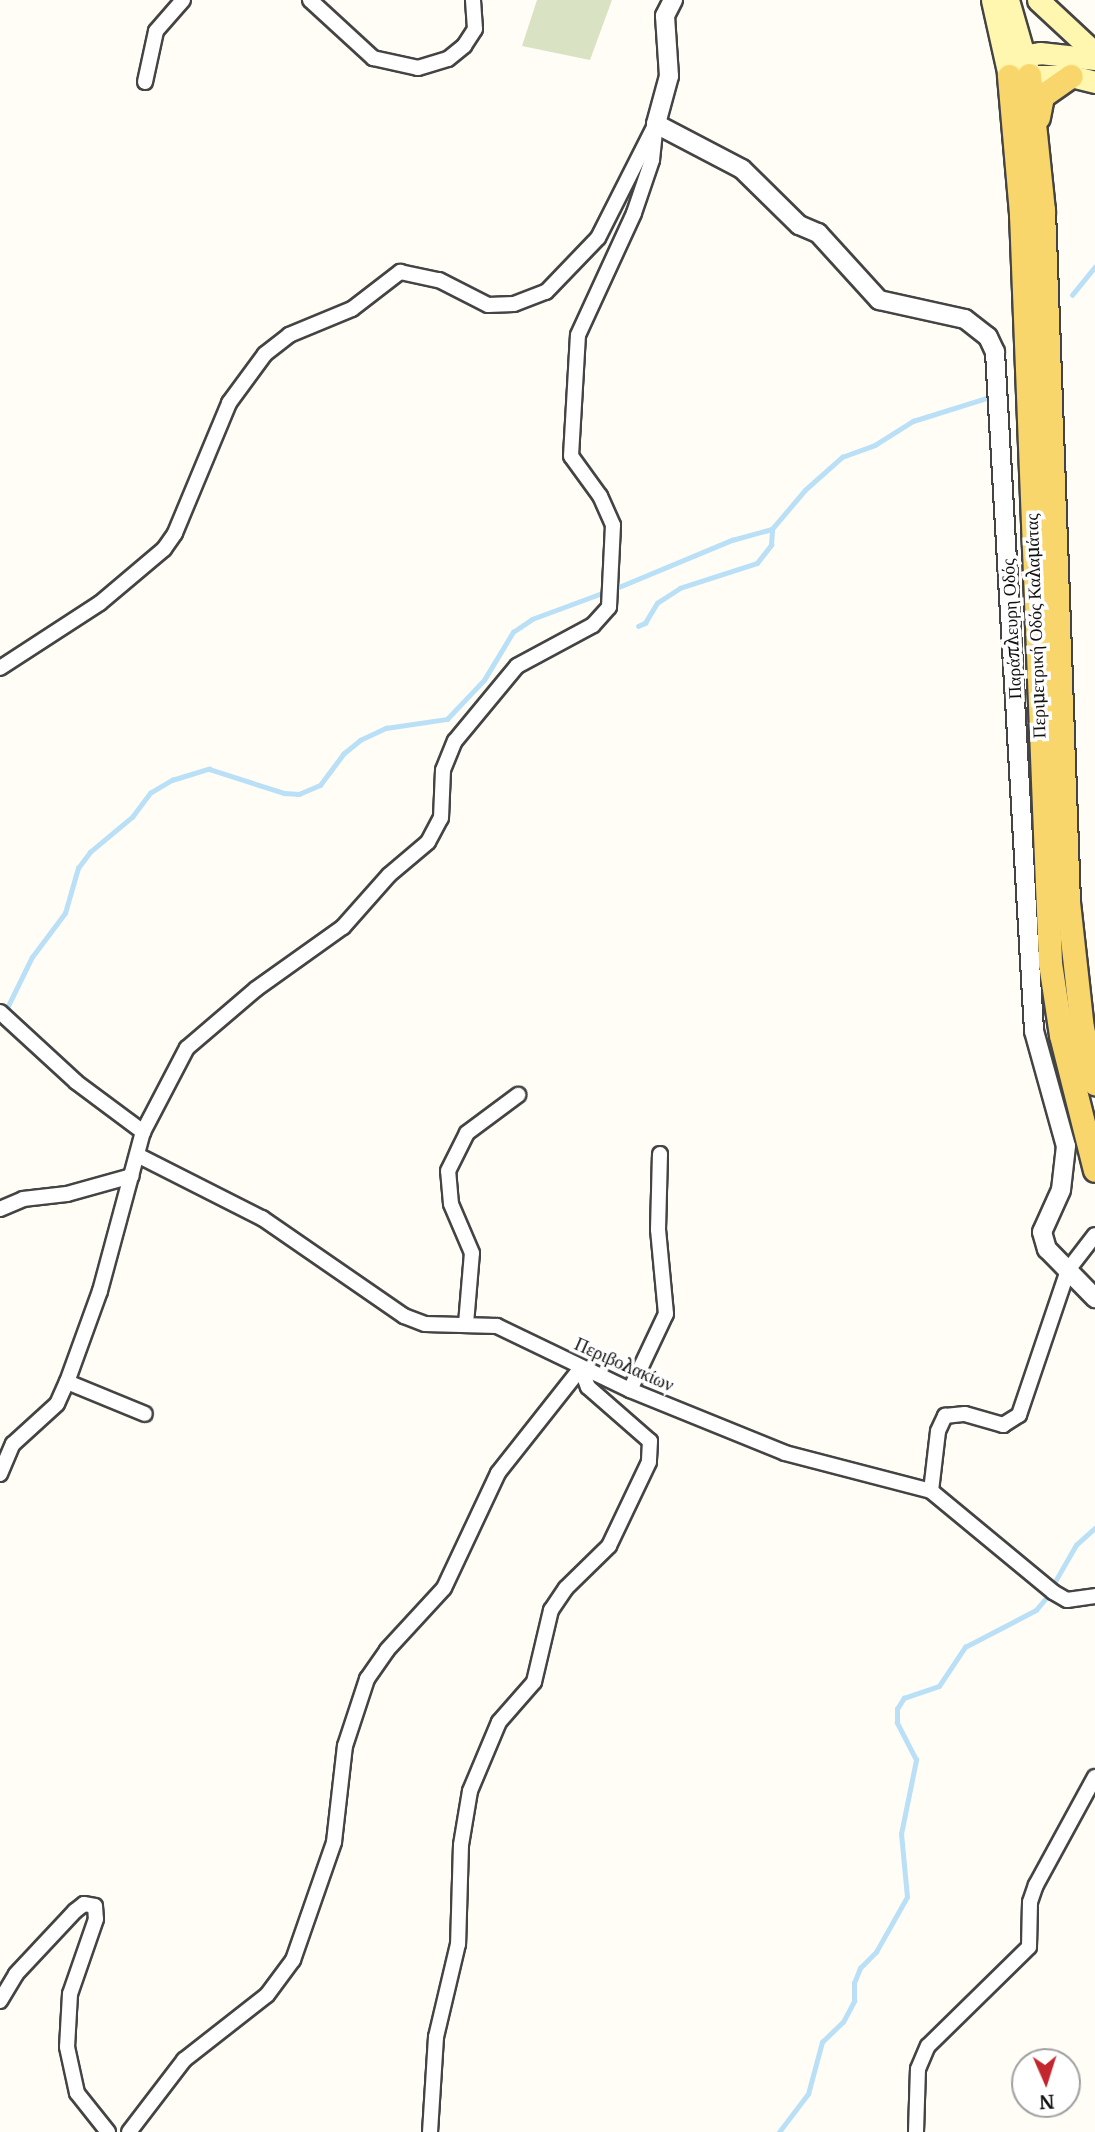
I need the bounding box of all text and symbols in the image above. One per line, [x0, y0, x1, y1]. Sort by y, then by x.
street label: Περιμετρική Οδός Καλαμάτας [1021, 513, 1051, 739]
street label: Παράπλευρη Οδός [998, 558, 1026, 700]
street label: Περιβολακίων [571, 1334, 677, 1396]
north arrow [1011, 2048, 1081, 2118]
text: N [1039, 2090, 1055, 2114]

